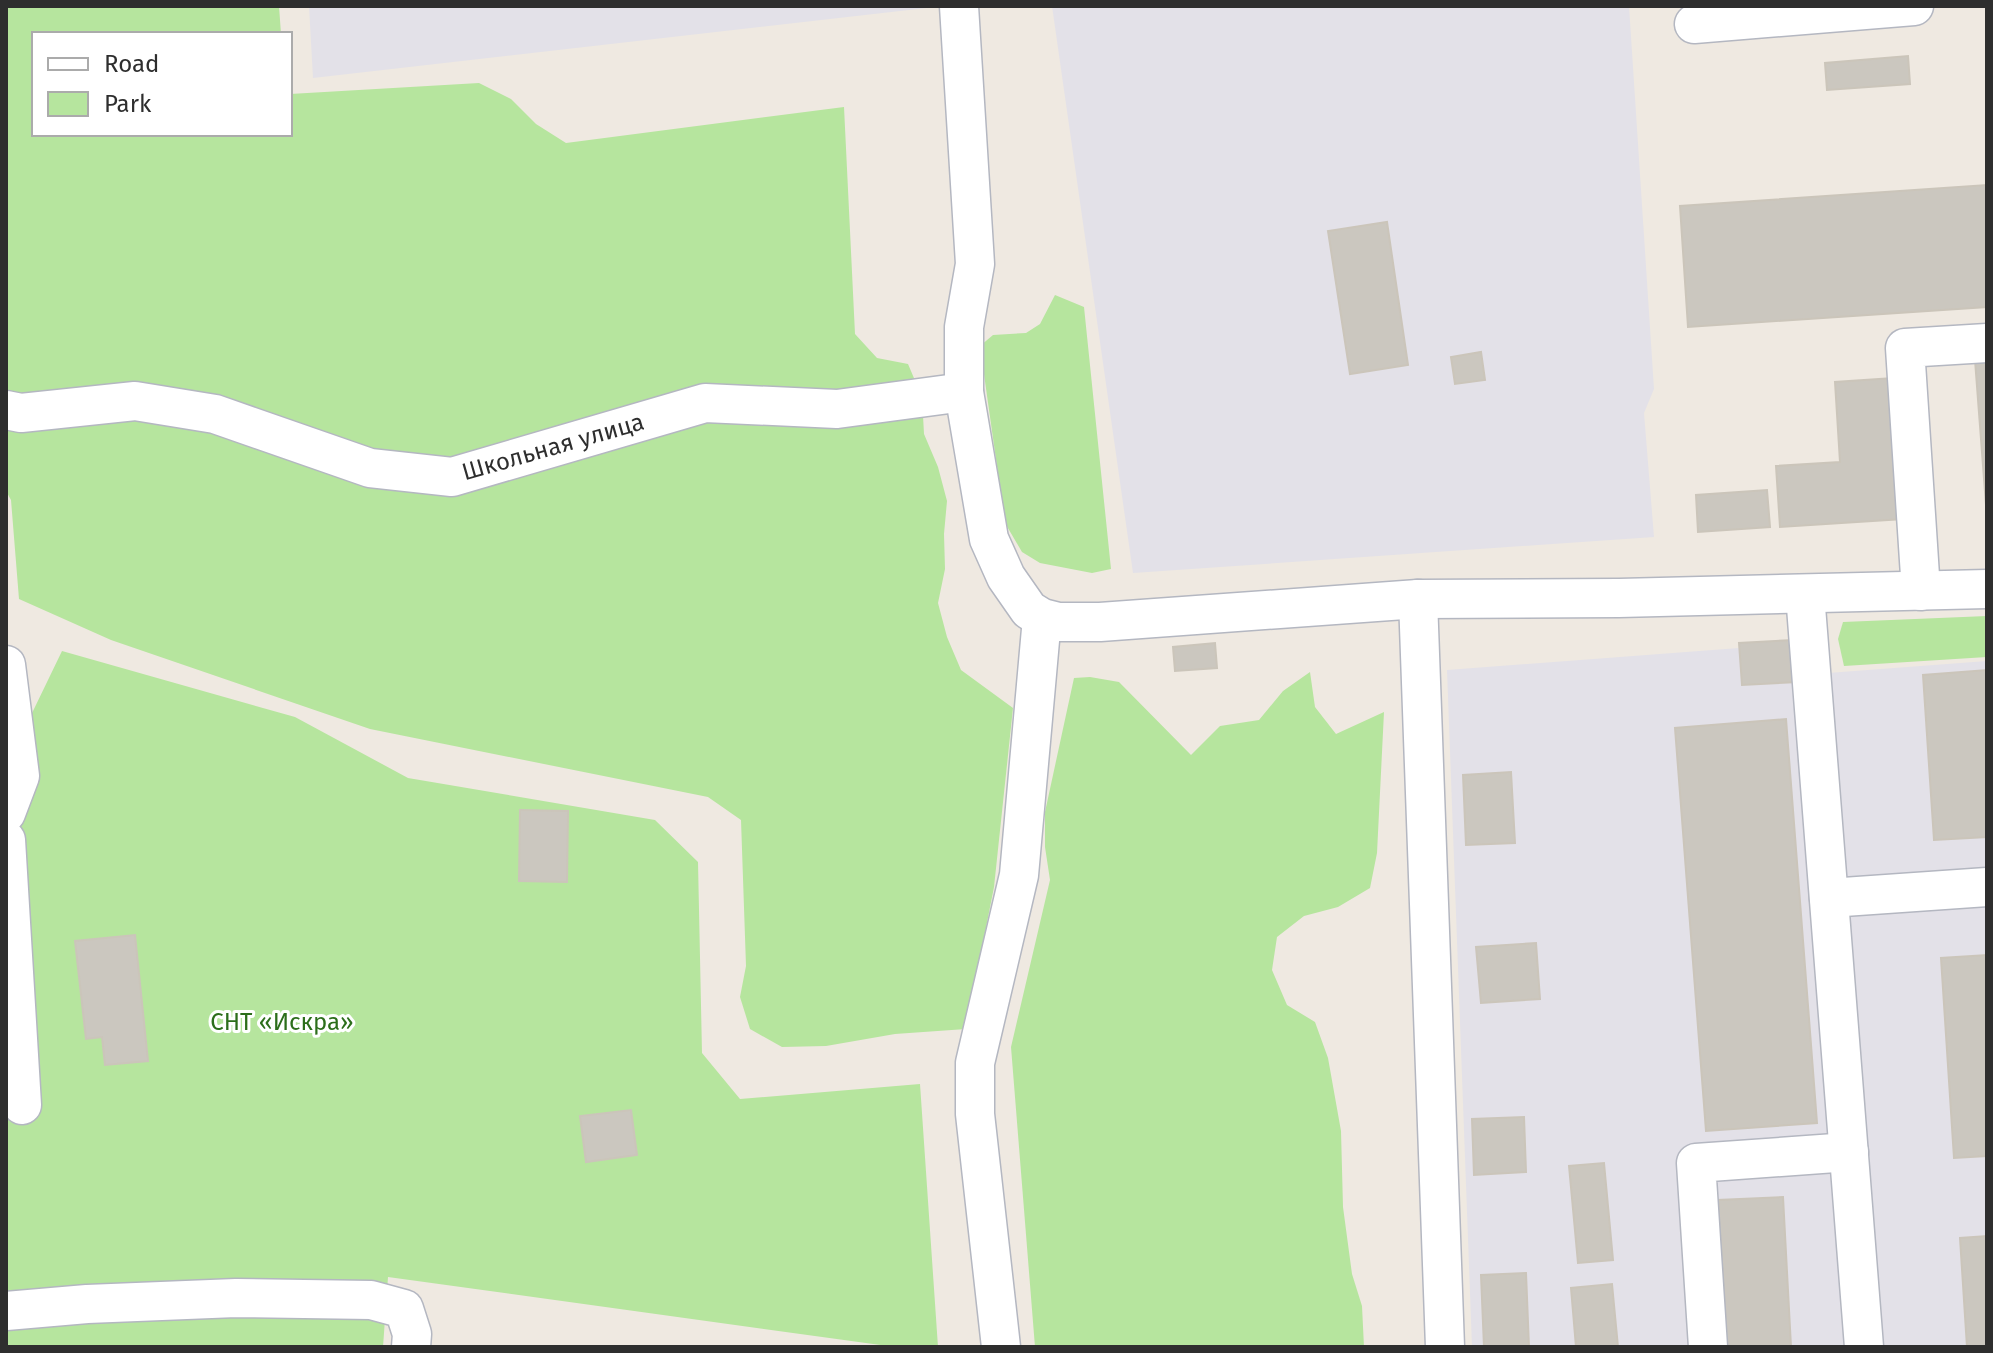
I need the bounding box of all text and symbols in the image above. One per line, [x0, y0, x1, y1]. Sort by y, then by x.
legend [32, 32, 292, 136]
text: Road [104, 50, 159, 78]
text: Park [104, 90, 152, 118]
street label: Школьная улица [459, 408, 647, 486]
park label: СНТ «Искра» [210, 1008, 354, 1036]

